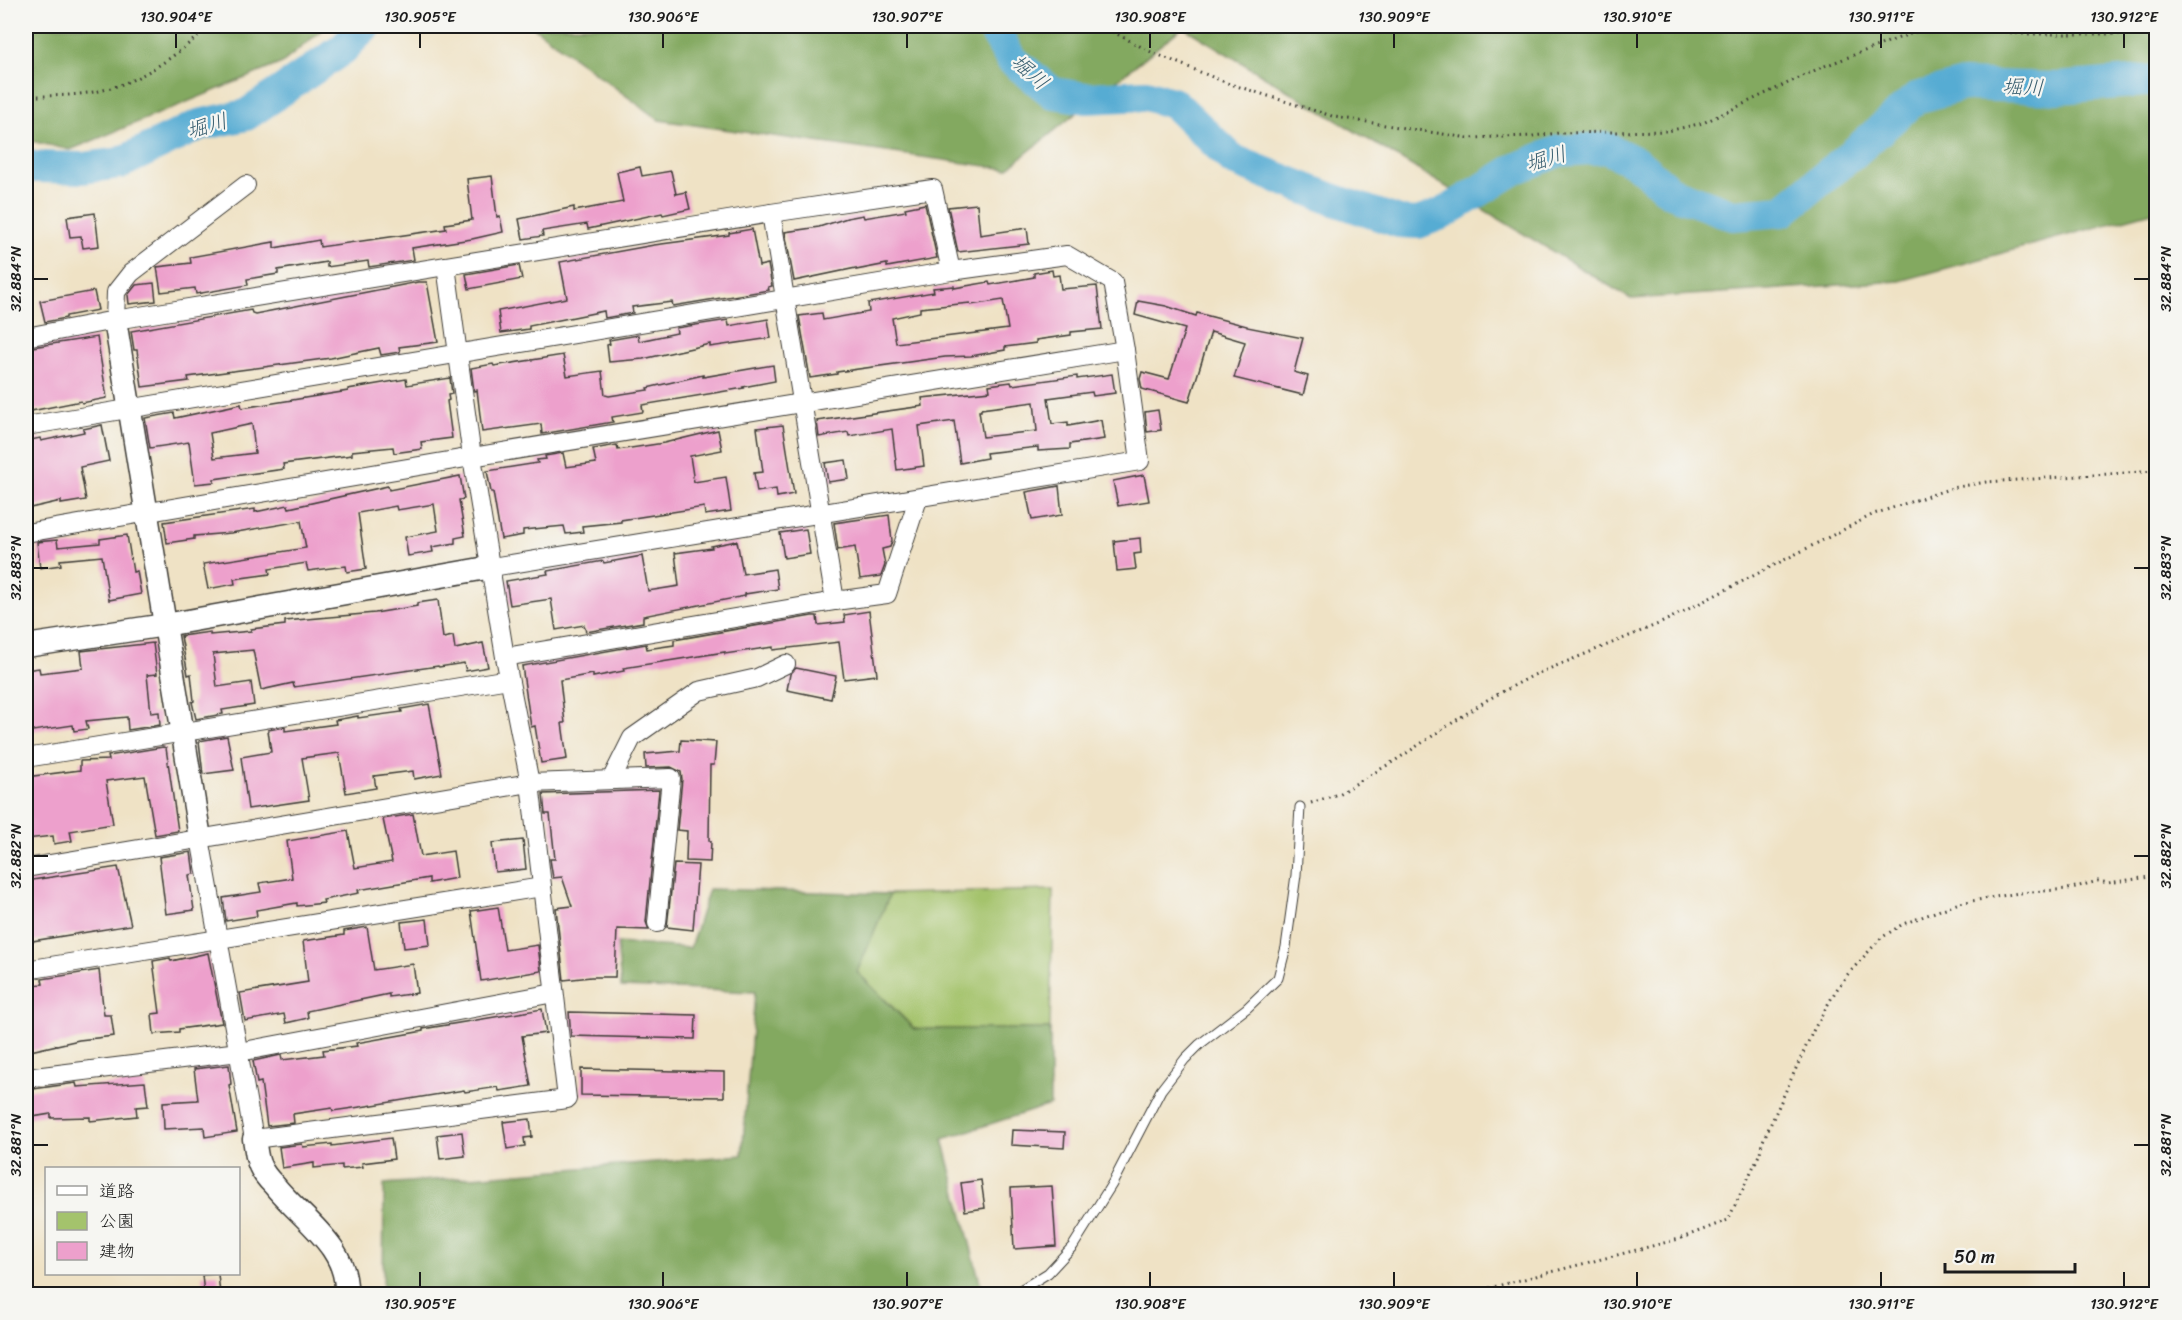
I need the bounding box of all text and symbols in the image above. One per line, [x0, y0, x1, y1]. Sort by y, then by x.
text: 130.904°E [140, 4, 213, 30]
text: 130.905°E [384, 4, 457, 30]
text: 130.906°E [628, 4, 700, 30]
text: 130.907°E [872, 4, 944, 30]
text: 130.908°E [1114, 4, 1187, 30]
text: 130.909°E [1358, 4, 1431, 30]
text: 130.910°E [1603, 4, 1673, 30]
text: 130.911°E [1848, 4, 1915, 30]
text: 130.912°E [2090, 4, 2160, 30]
water label: 堀川 [1002, 44, 1058, 100]
water label: 堀川 [2001, 67, 2045, 107]
water label: 堀川 [181, 102, 233, 150]
water label: 堀川 [1520, 135, 1572, 183]
text: 32.884°N [3, 246, 29, 312]
text: 32.884°N [2153, 246, 2179, 312]
text: 32.883°N [3, 535, 29, 600]
text: 32.883°N [2153, 535, 2179, 600]
text: 32.882°N [3, 823, 29, 888]
text: 32.882°N [2153, 823, 2179, 888]
text: 32.881°N [3, 1113, 29, 1176]
text: 32.881°N [2153, 1113, 2179, 1176]
legend [45, 1167, 240, 1275]
text: 道路 [99, 1175, 135, 1207]
text: 公園 [99, 1205, 135, 1237]
text: 建物 [99, 1235, 135, 1267]
scale bar [1945, 1236, 2076, 1274]
text: 50 m [1954, 1241, 1995, 1273]
text: 130.905°E [384, 1291, 457, 1317]
text: 130.906°E [628, 1291, 700, 1317]
text: 130.907°E [872, 1291, 944, 1317]
text: 130.908°E [1114, 1291, 1187, 1317]
text: 130.909°E [1358, 1291, 1431, 1317]
text: 130.910°E [1603, 1291, 1673, 1317]
text: 130.911°E [1848, 1291, 1915, 1317]
text: 130.912°E [2090, 1291, 2160, 1317]

